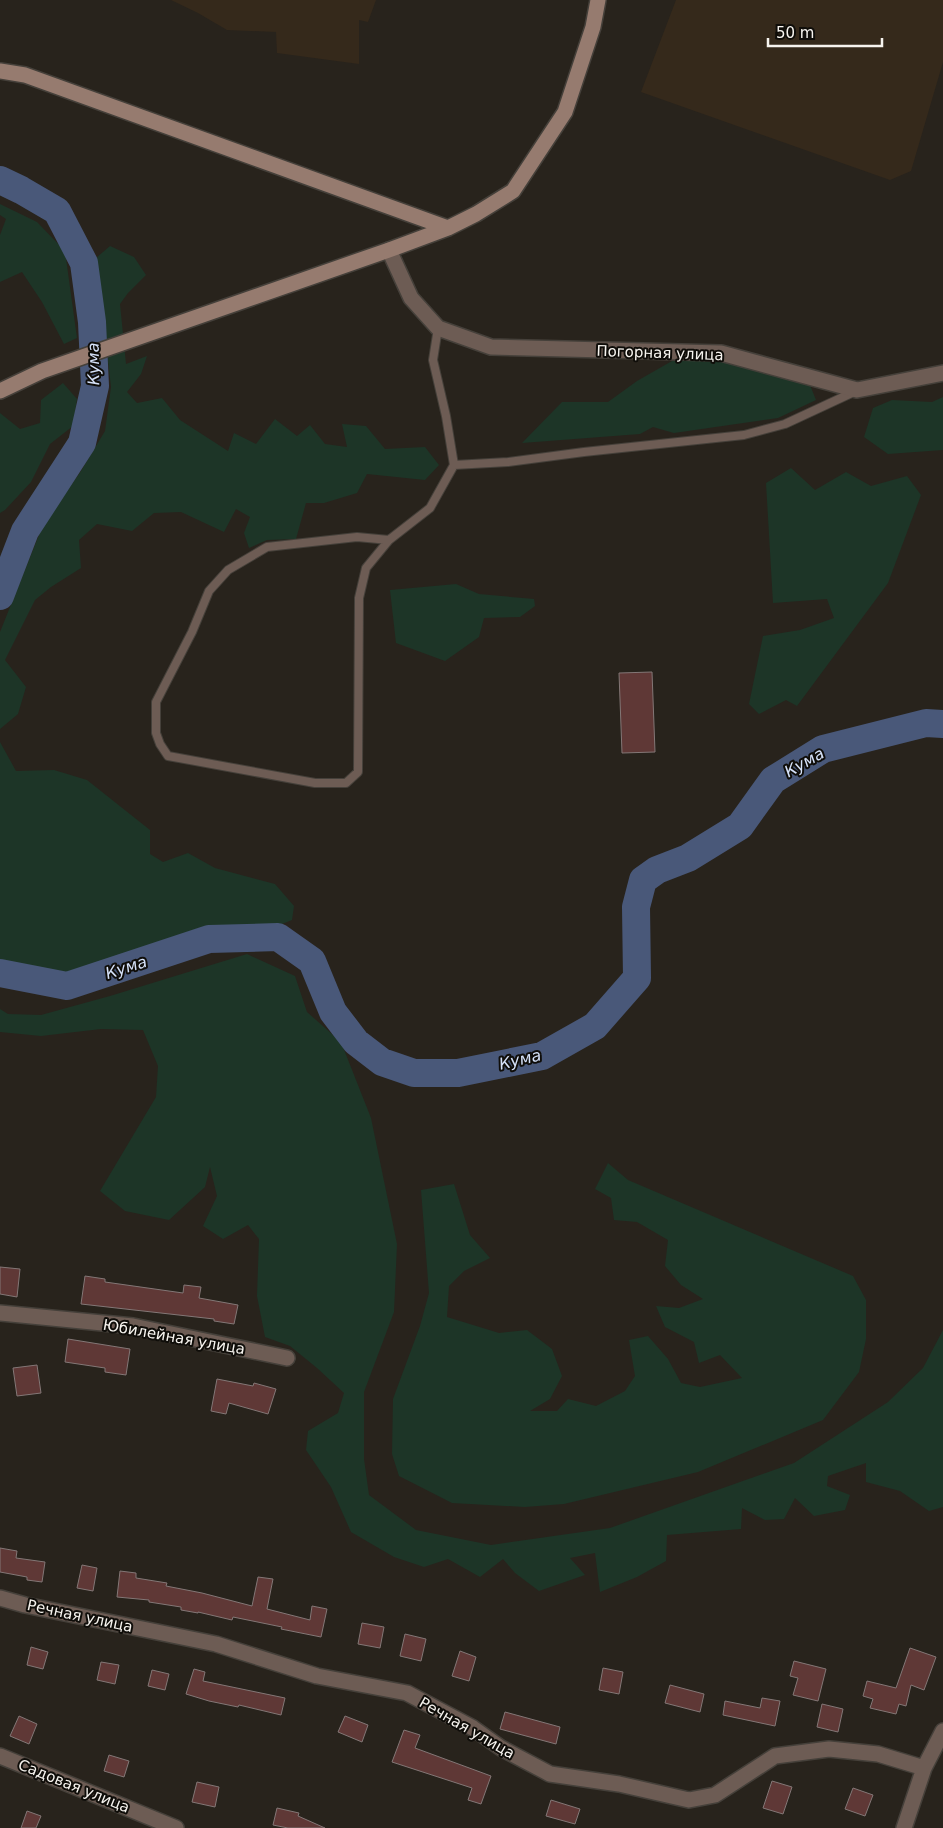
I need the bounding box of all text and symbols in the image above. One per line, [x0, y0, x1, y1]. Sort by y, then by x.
scale bar [768, 15, 882, 47]
text: 50 m [776, 24, 814, 42]
water label: Кума [84, 342, 103, 386]
street label: Погорная улица [596, 342, 724, 364]
water label: Кума [781, 744, 827, 781]
water label: Кума [103, 952, 149, 983]
water label: Кума [497, 1045, 543, 1074]
street label: Юбилейная улица [101, 1316, 247, 1358]
street label: Речная улица [26, 1596, 134, 1636]
street label: Речная улица [416, 1693, 518, 1763]
street label: Садовая улица [16, 1755, 132, 1817]

